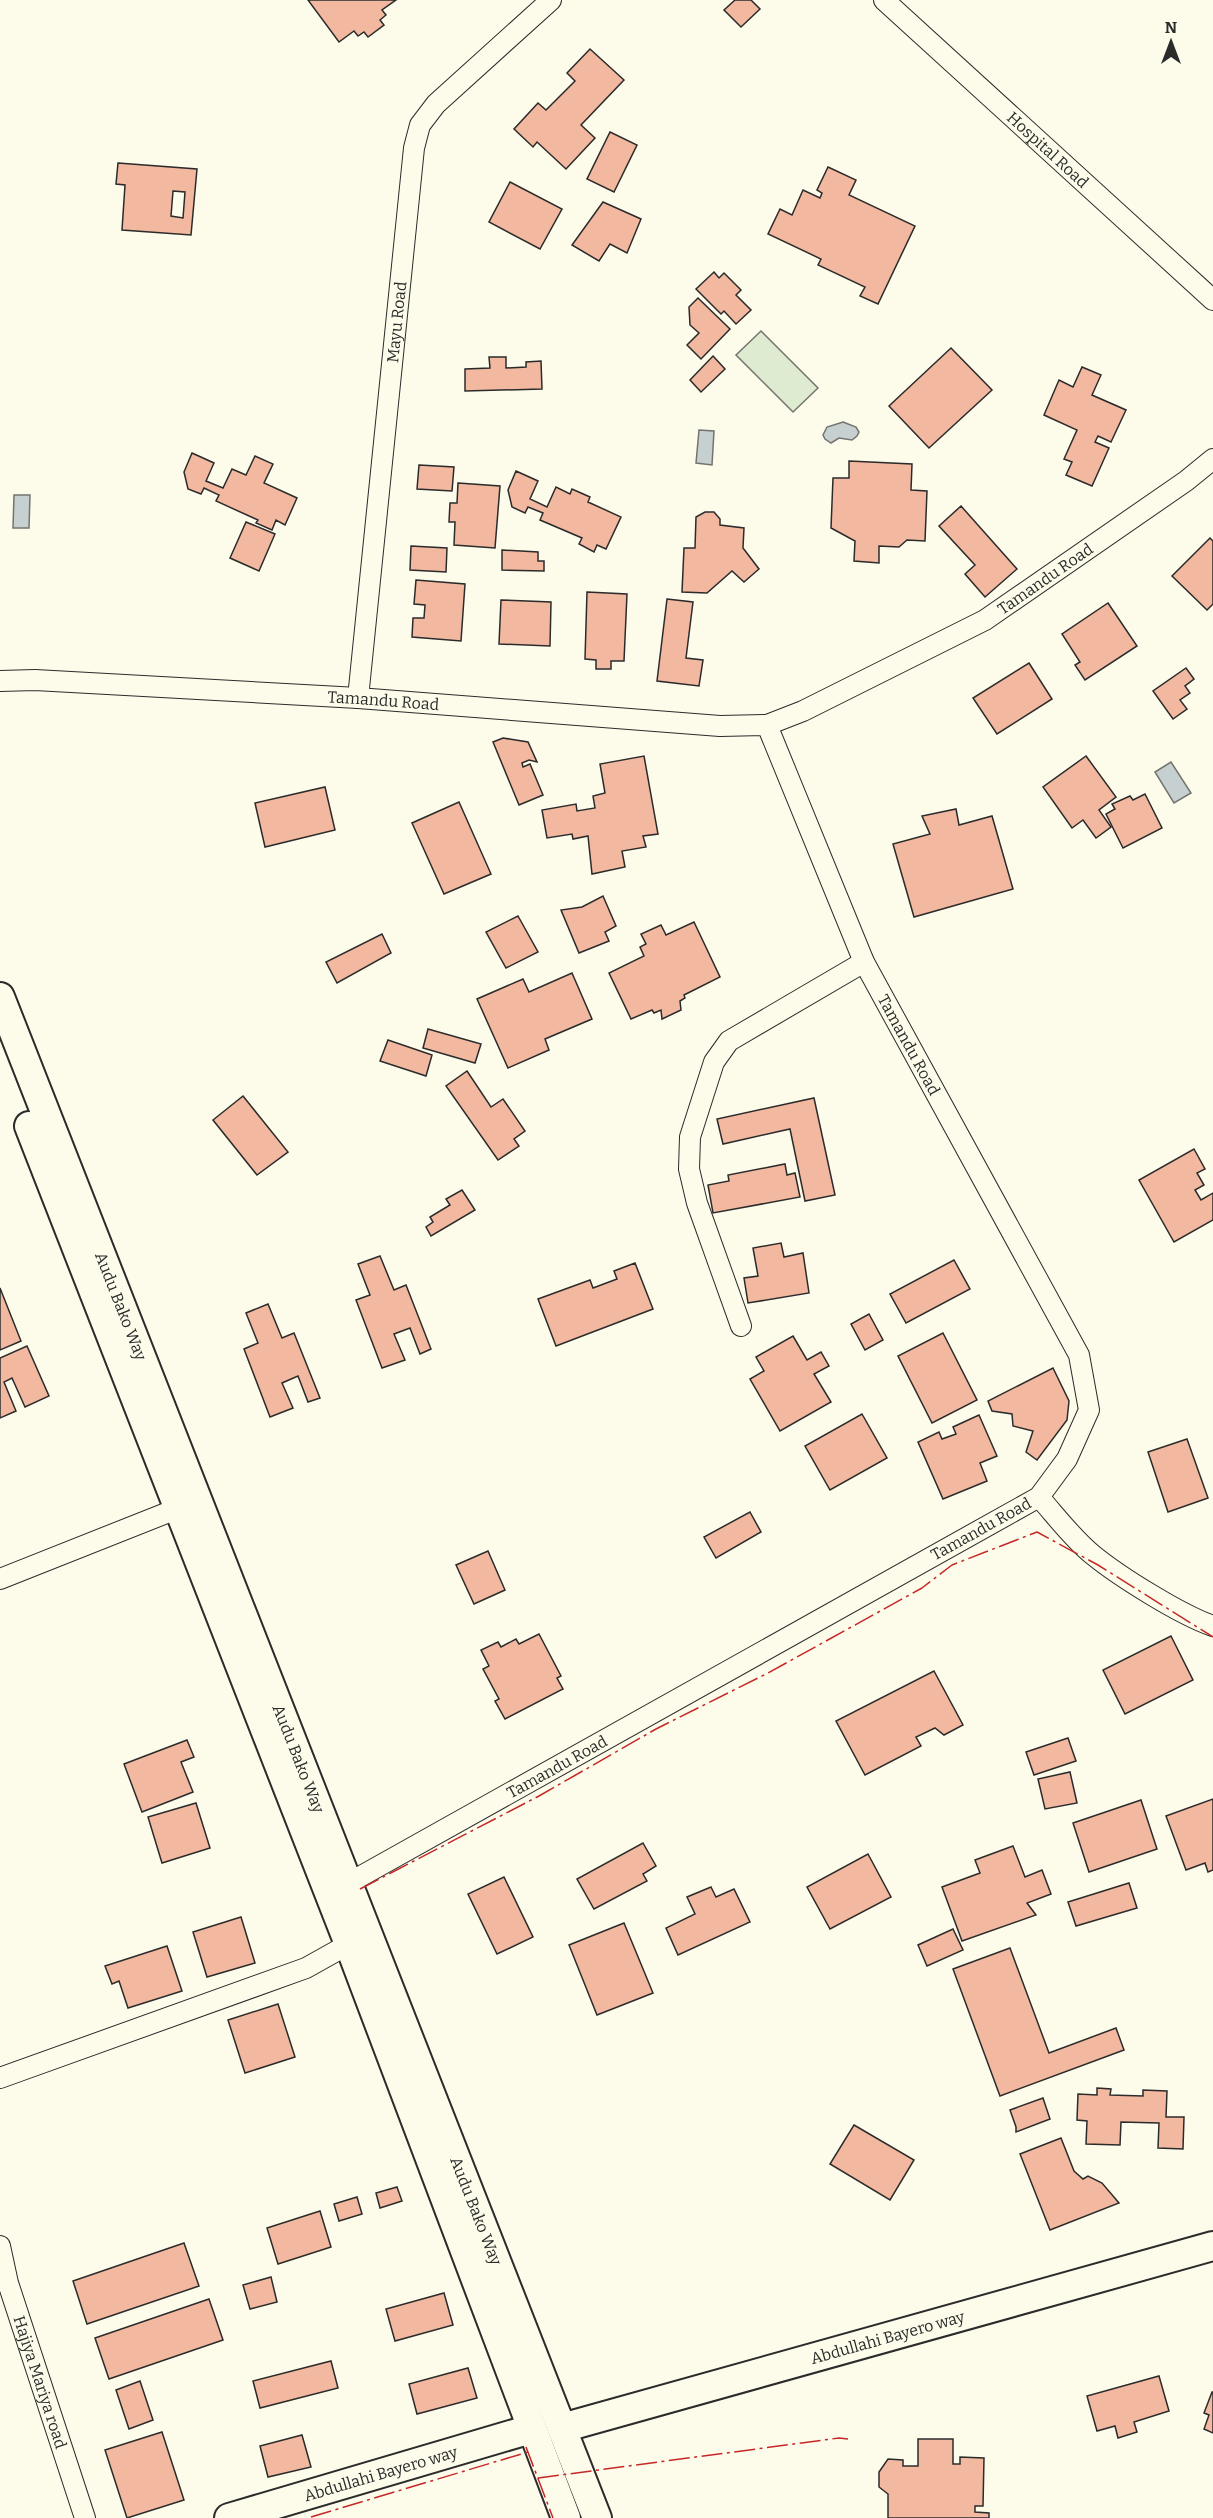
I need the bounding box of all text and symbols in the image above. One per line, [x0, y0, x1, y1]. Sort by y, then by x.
north arrow [1141, 12, 1201, 72]
text: N [1165, 18, 1177, 37]
street label: Hospital Road [1003, 108, 1093, 192]
street label: Mayu Road [383, 280, 410, 363]
street label: Tamandu Road [994, 539, 1097, 618]
street label: Tamandu Road [327, 687, 440, 714]
street label: Tamandu Road [874, 991, 945, 1099]
street label: Audu Bako Way [91, 1249, 151, 1363]
street label: Tamandu Road [928, 1493, 1035, 1564]
street label: Audu Bako Way [269, 1702, 329, 1816]
street label: Tamandu Road [504, 1731, 611, 1802]
street label: Audu Bako Way [447, 2154, 506, 2268]
street label: Abdullahi Bayero way [808, 2306, 967, 2368]
street label: Hajiya Mariya road [10, 2313, 71, 2451]
street label: Abdullahi Bayero way [302, 2442, 460, 2505]

